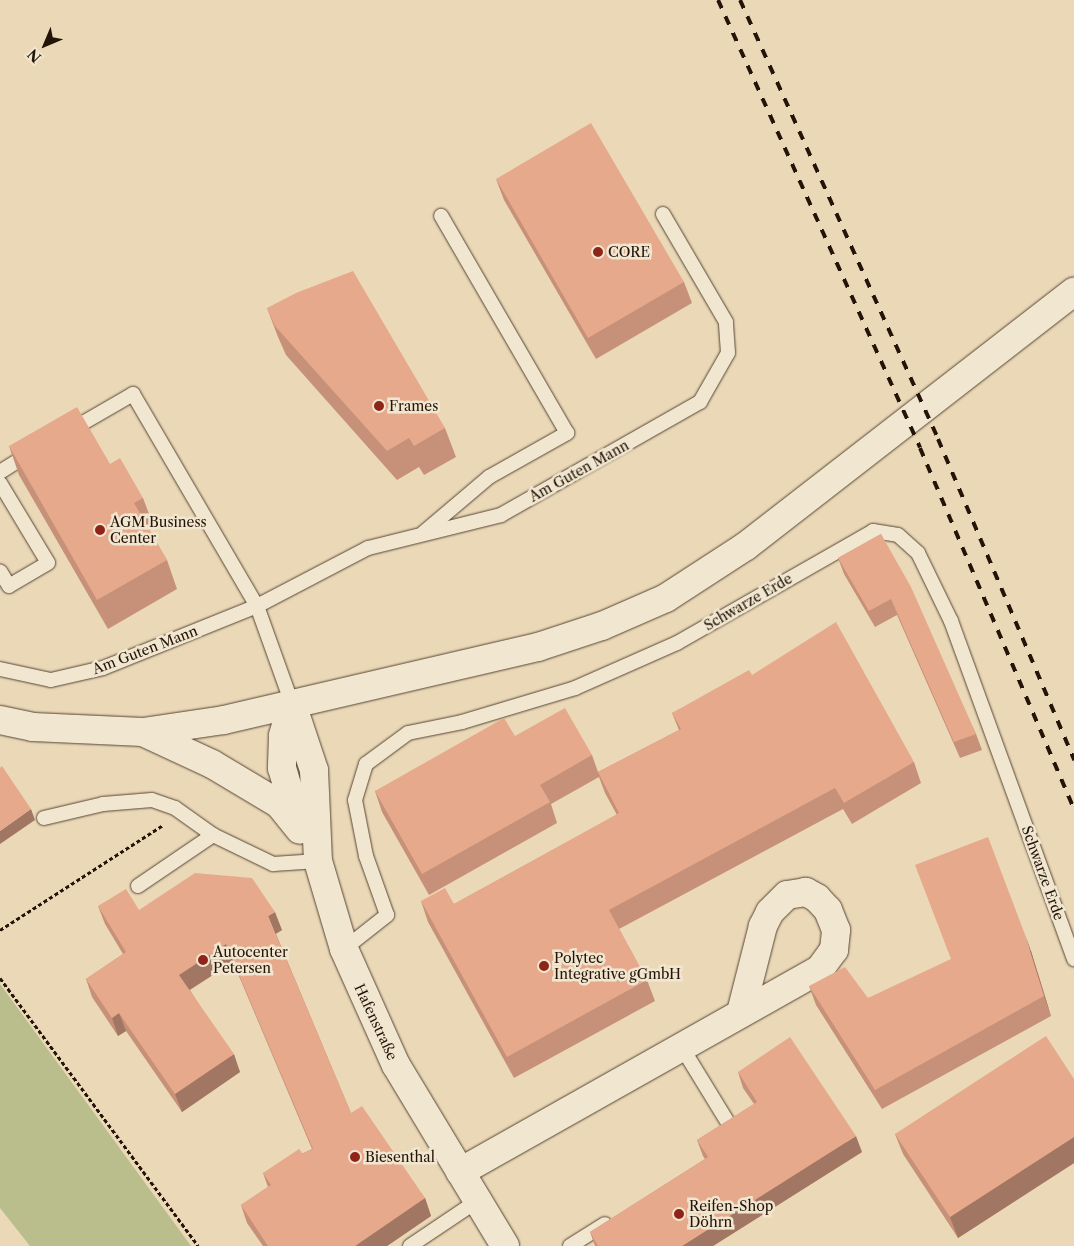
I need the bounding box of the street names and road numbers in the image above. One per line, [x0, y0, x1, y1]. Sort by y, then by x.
street label: Am Guten Mann [526, 437, 632, 505]
street label: Schwarze Erde [701, 570, 795, 634]
street label: Am Guten Mann [90, 622, 200, 678]
street label: Schwarze Erde [1018, 824, 1068, 922]
street label: Hafenstraße [351, 981, 401, 1063]

